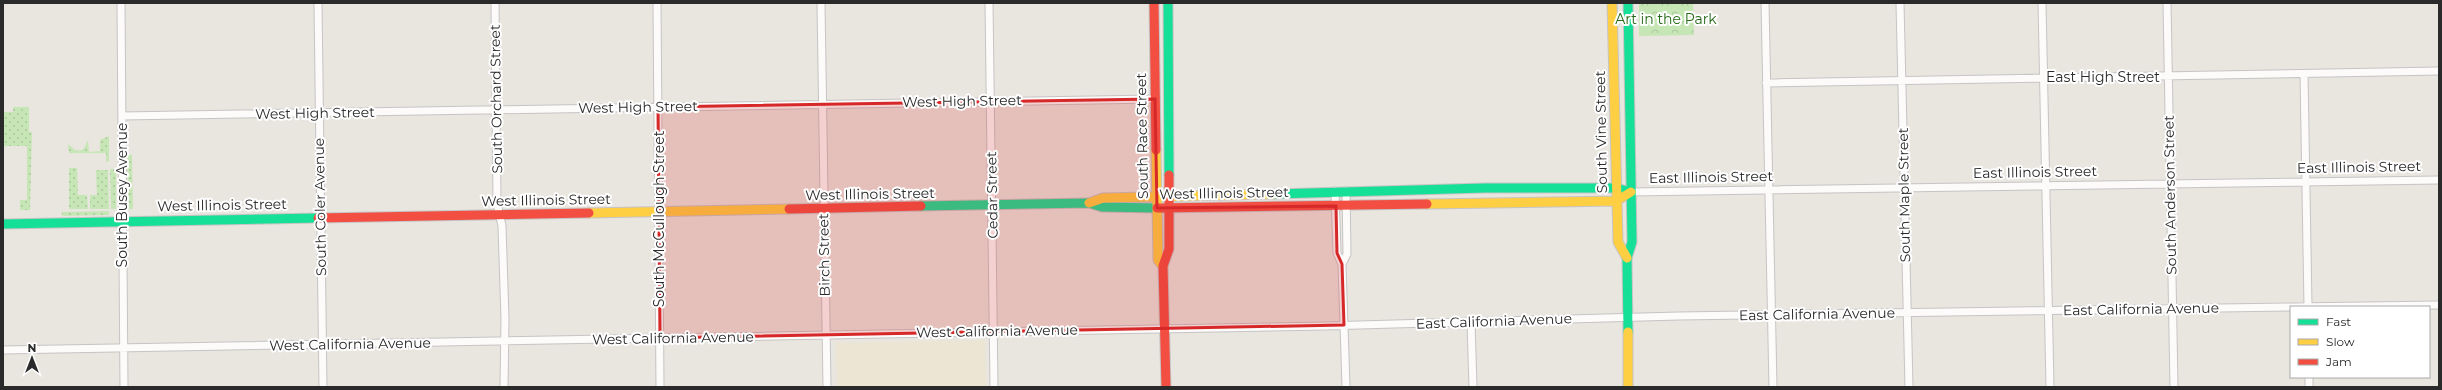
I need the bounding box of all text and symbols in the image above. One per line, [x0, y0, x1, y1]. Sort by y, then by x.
park label: Art in the Park [1615, 10, 1717, 28]
street label: South Orchard Street [486, 24, 506, 174]
street label: East High Street [2046, 68, 2160, 86]
street label: South Vine Street [1591, 70, 1611, 194]
street label: South Race Street [1132, 72, 1152, 199]
street label: West High Street [902, 91, 1022, 111]
street label: West High Street [578, 97, 698, 117]
street label: West High Street [255, 103, 375, 123]
street label: South Anderson Street [2160, 115, 2180, 275]
street label: South Busey Avenue [113, 123, 131, 267]
street label: South Maple Street [1894, 127, 1914, 263]
street label: South McCullough Street [650, 130, 668, 307]
street label: South Coler Avenue [310, 138, 330, 276]
street label: Cedar Street [982, 151, 1002, 239]
street label: East Illinois Street [2297, 157, 2421, 177]
street label: East Illinois Street [1973, 162, 2097, 182]
street label: East Illinois Street [1649, 167, 1773, 187]
street label: West Illinois Street [1159, 183, 1289, 203]
street label: West Illinois Street [805, 184, 935, 204]
street label: West Illinois Street [481, 190, 611, 210]
street label: West Illinois Street [157, 195, 287, 215]
street label: Birch Street [814, 213, 834, 297]
street label: East California Avenue [2063, 299, 2219, 319]
street label: East California Avenue [1739, 304, 1895, 324]
legend [2290, 306, 2430, 378]
street label: East California Avenue [1416, 309, 1572, 333]
text: Fast [2326, 314, 2351, 329]
street label: West California Avenue [916, 321, 1078, 341]
street label: West California Avenue [592, 328, 754, 348]
street label: West California Avenue [269, 334, 431, 354]
text: Slow [2326, 334, 2355, 349]
north arrow [12, 338, 52, 378]
text: N [28, 341, 36, 355]
text: Jam [2325, 354, 2352, 369]

